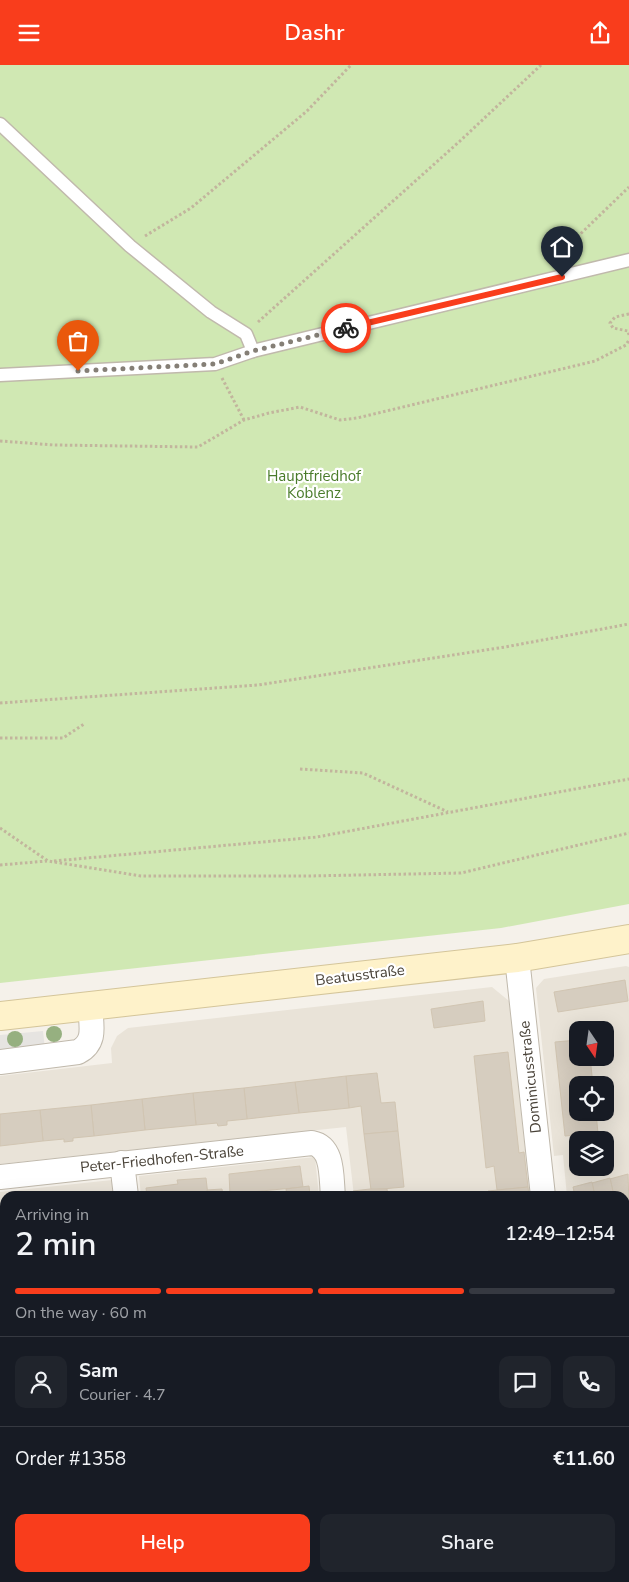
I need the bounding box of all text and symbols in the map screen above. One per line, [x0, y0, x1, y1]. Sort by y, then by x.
text: Dashr [285, 18, 344, 48]
icon: menu [15, 19, 43, 47]
icon: share [586, 19, 614, 47]
pin [541, 226, 583, 277]
icon: home [548, 233, 576, 261]
courier [321, 303, 371, 353]
icon: bike [332, 314, 360, 342]
pin [57, 320, 99, 371]
icon: bag [64, 327, 92, 355]
park label: Hauptfriedhof Koblenz [267, 466, 362, 503]
street label: Beatusstraße [314, 960, 406, 990]
street label: Dominicusstraße [514, 1020, 546, 1134]
north arrow [569, 1021, 614, 1066]
map controls [569, 1021, 614, 1176]
button: locate [569, 1076, 614, 1121]
button: layers [569, 1131, 614, 1176]
street label: Peter-Friedhofen-Straße [79, 1140, 245, 1178]
text: Arriving in [15, 1204, 89, 1226]
text: 12:49–12:54 [505, 1221, 615, 1247]
text: 2 min [15, 1223, 97, 1266]
text: On the way · 60 m [15, 1302, 147, 1324]
button: person [15, 1356, 67, 1408]
button: chat [499, 1356, 551, 1408]
button: phone [563, 1356, 615, 1408]
text: Sam [79, 1358, 118, 1384]
text: Courier · 4.7 [79, 1384, 165, 1406]
text: Order #1358 [15, 1446, 126, 1472]
text: €11.60 [553, 1446, 615, 1472]
button: Help [15, 1514, 310, 1572]
button: Share [320, 1514, 615, 1572]

